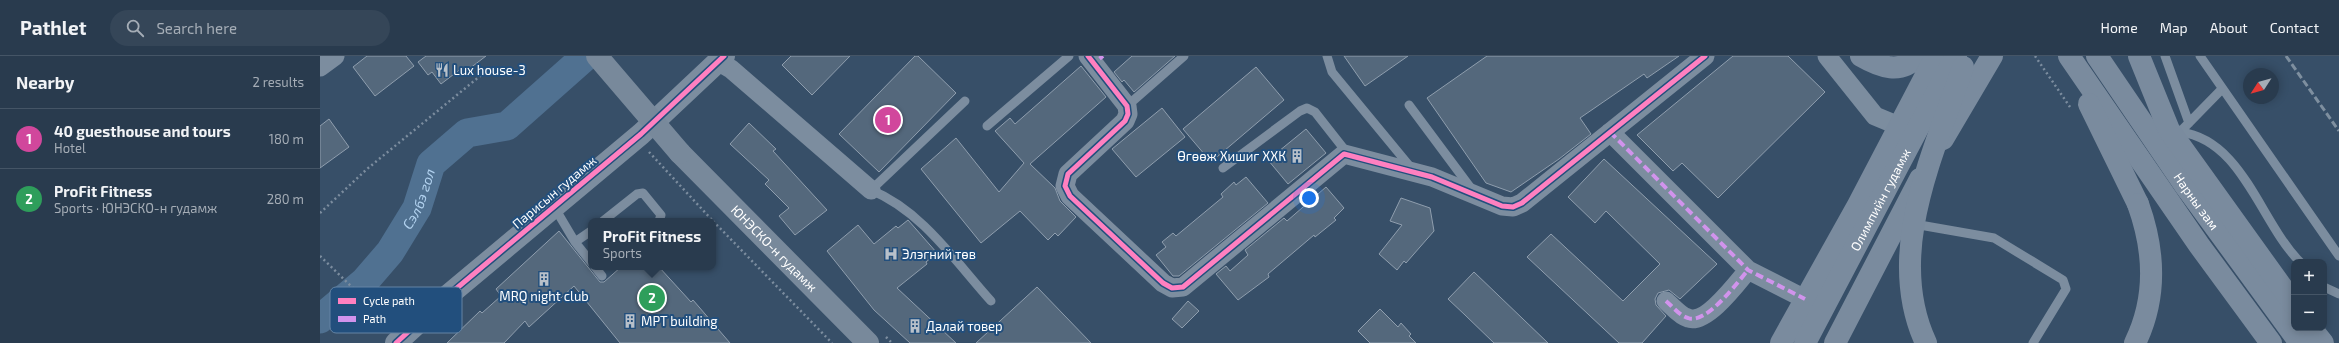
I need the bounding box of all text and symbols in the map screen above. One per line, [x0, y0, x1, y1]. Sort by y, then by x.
search box [110, 10, 390, 46]
text: Pathlet [20, 16, 86, 39]
icon: search [124, 17, 146, 39]
text: Search here [156, 19, 237, 37]
text: Home [2101, 19, 2138, 36]
text: Map [2160, 19, 2188, 36]
text: About [2210, 19, 2248, 36]
text: Contact [2270, 19, 2319, 36]
restaurant icon: Lux house-3 [434, 62, 450, 78]
place label: Lux house-3 [453, 62, 526, 78]
north arrow [2243, 68, 2279, 104]
text: Nearby [16, 72, 74, 92]
text: 2 results [252, 74, 304, 90]
pin: 1 [875, 105, 901, 135]
text: 40 guesthouse and tours [54, 122, 231, 140]
text: 1 [26, 131, 32, 147]
text: 180 m [269, 131, 304, 147]
text: Hotel [54, 140, 86, 156]
street label: Олимпийн гудамж [1847, 146, 1914, 254]
place label: Өгөөж Хишиг ХХК [1177, 148, 1286, 164]
building icon: Өгөөж Хишиг ХХК [1289, 148, 1305, 164]
street label: Парисын гудамж [509, 152, 599, 232]
water label: Сэлбэ гол [398, 166, 438, 232]
street label: Нарны зам [2171, 169, 2223, 233]
text: ProFit Fitness [54, 182, 152, 200]
your location [1299, 188, 1319, 208]
text: 2 [25, 191, 33, 207]
text: 280 m [267, 191, 304, 207]
text: Sports · ЮНЭСКО-н гудамж [54, 200, 217, 216]
street label: ЮНЭСКО-н гудамж [728, 202, 821, 295]
popup [588, 218, 716, 270]
text: ProFit Fitness [603, 227, 701, 245]
text: Sports [603, 245, 642, 261]
hospital icon: Элэгний төв [883, 246, 899, 262]
place label: Элэгний төв [902, 246, 976, 262]
map controls [2291, 259, 2327, 331]
button: + [2291, 259, 2327, 295]
building icon: MRQ night club [536, 271, 552, 287]
pin: 2 [639, 283, 665, 313]
legend [330, 287, 462, 333]
place label: MRQ night club [499, 288, 589, 304]
text: Cycle path [363, 294, 415, 307]
button: − [2291, 295, 2327, 331]
text: Path [363, 312, 386, 325]
building icon: MPT building [622, 313, 638, 329]
place label: MPT building [641, 313, 718, 329]
building icon: Далай товер [907, 318, 923, 334]
place label: Далай товер [926, 318, 1003, 334]

